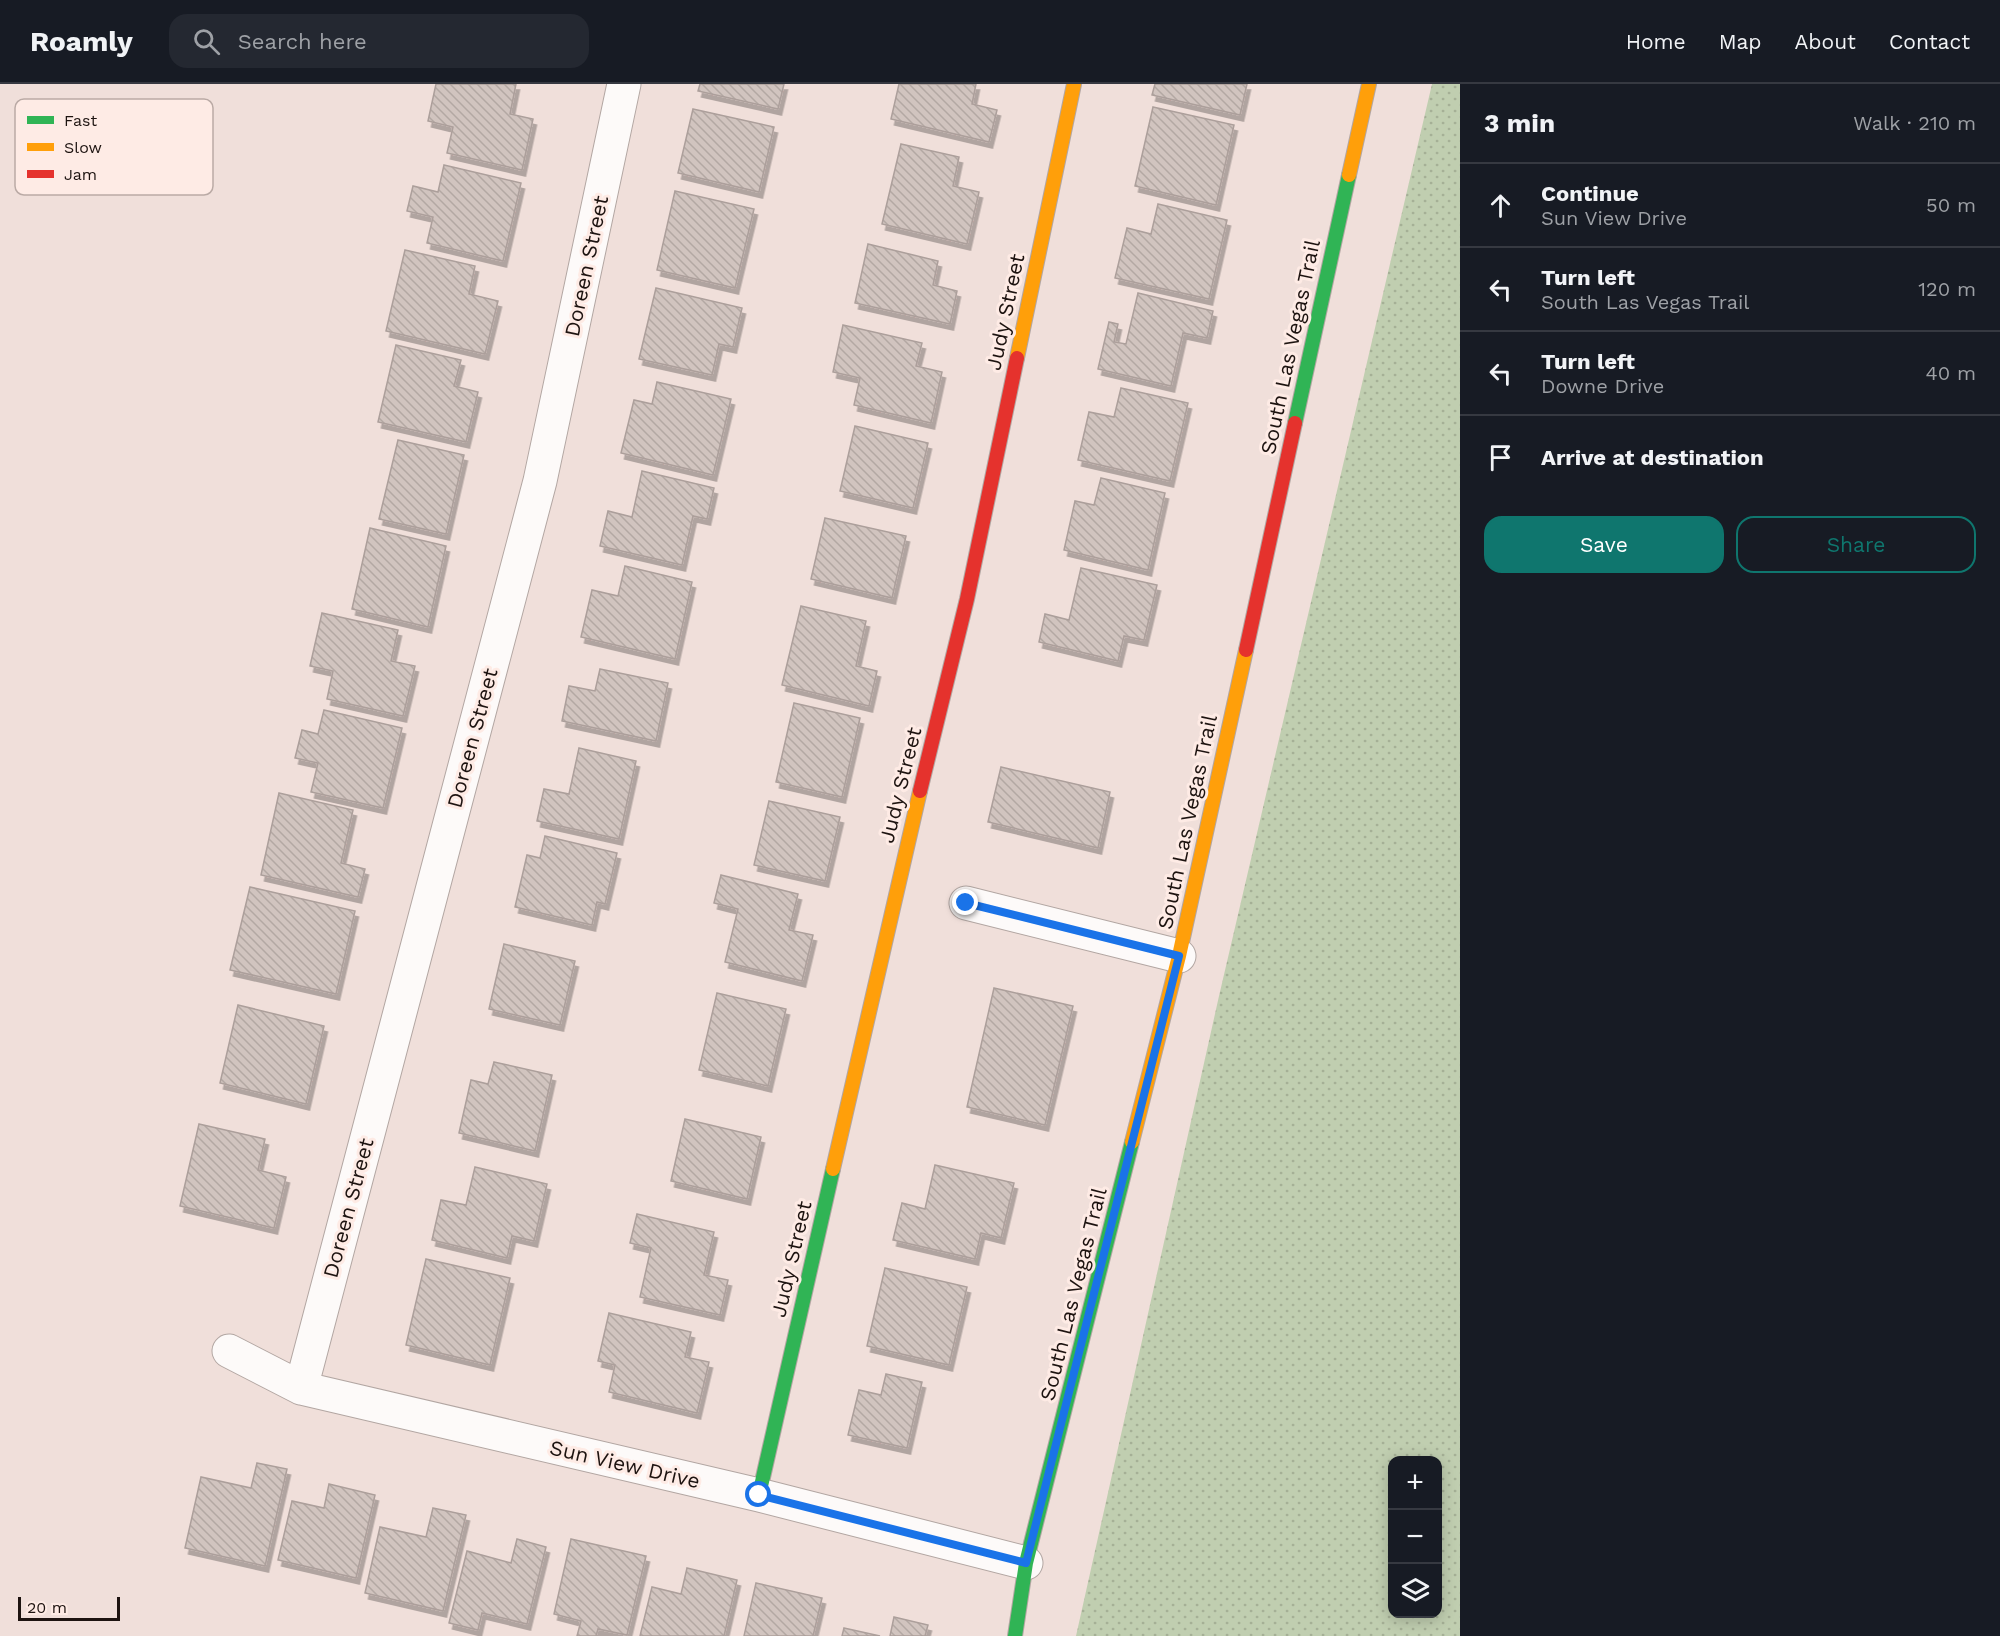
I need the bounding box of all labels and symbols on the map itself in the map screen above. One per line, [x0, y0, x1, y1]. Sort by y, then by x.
legend [15, 99, 213, 195]
text: Fast [64, 111, 97, 130]
text: Slow [64, 138, 102, 157]
text: Jam [64, 165, 97, 184]
street label: Doreen Street [559, 193, 613, 339]
street label: South Las Vegas Trail [1255, 237, 1325, 457]
street label: Judy Street [980, 251, 1030, 373]
street label: Doreen Street [441, 665, 503, 811]
street label: South Las Vegas Trail [1152, 712, 1222, 932]
street label: Judy Street [874, 724, 927, 846]
route end [952, 889, 978, 915]
street label: Doreen Street [317, 1135, 379, 1281]
street label: South Las Vegas Trail [1034, 1184, 1112, 1403]
street label: Judy Street [765, 1198, 817, 1320]
street label: Sun View Drive [547, 1435, 703, 1493]
route start [745, 1481, 771, 1507]
scale bar [18, 1594, 120, 1622]

